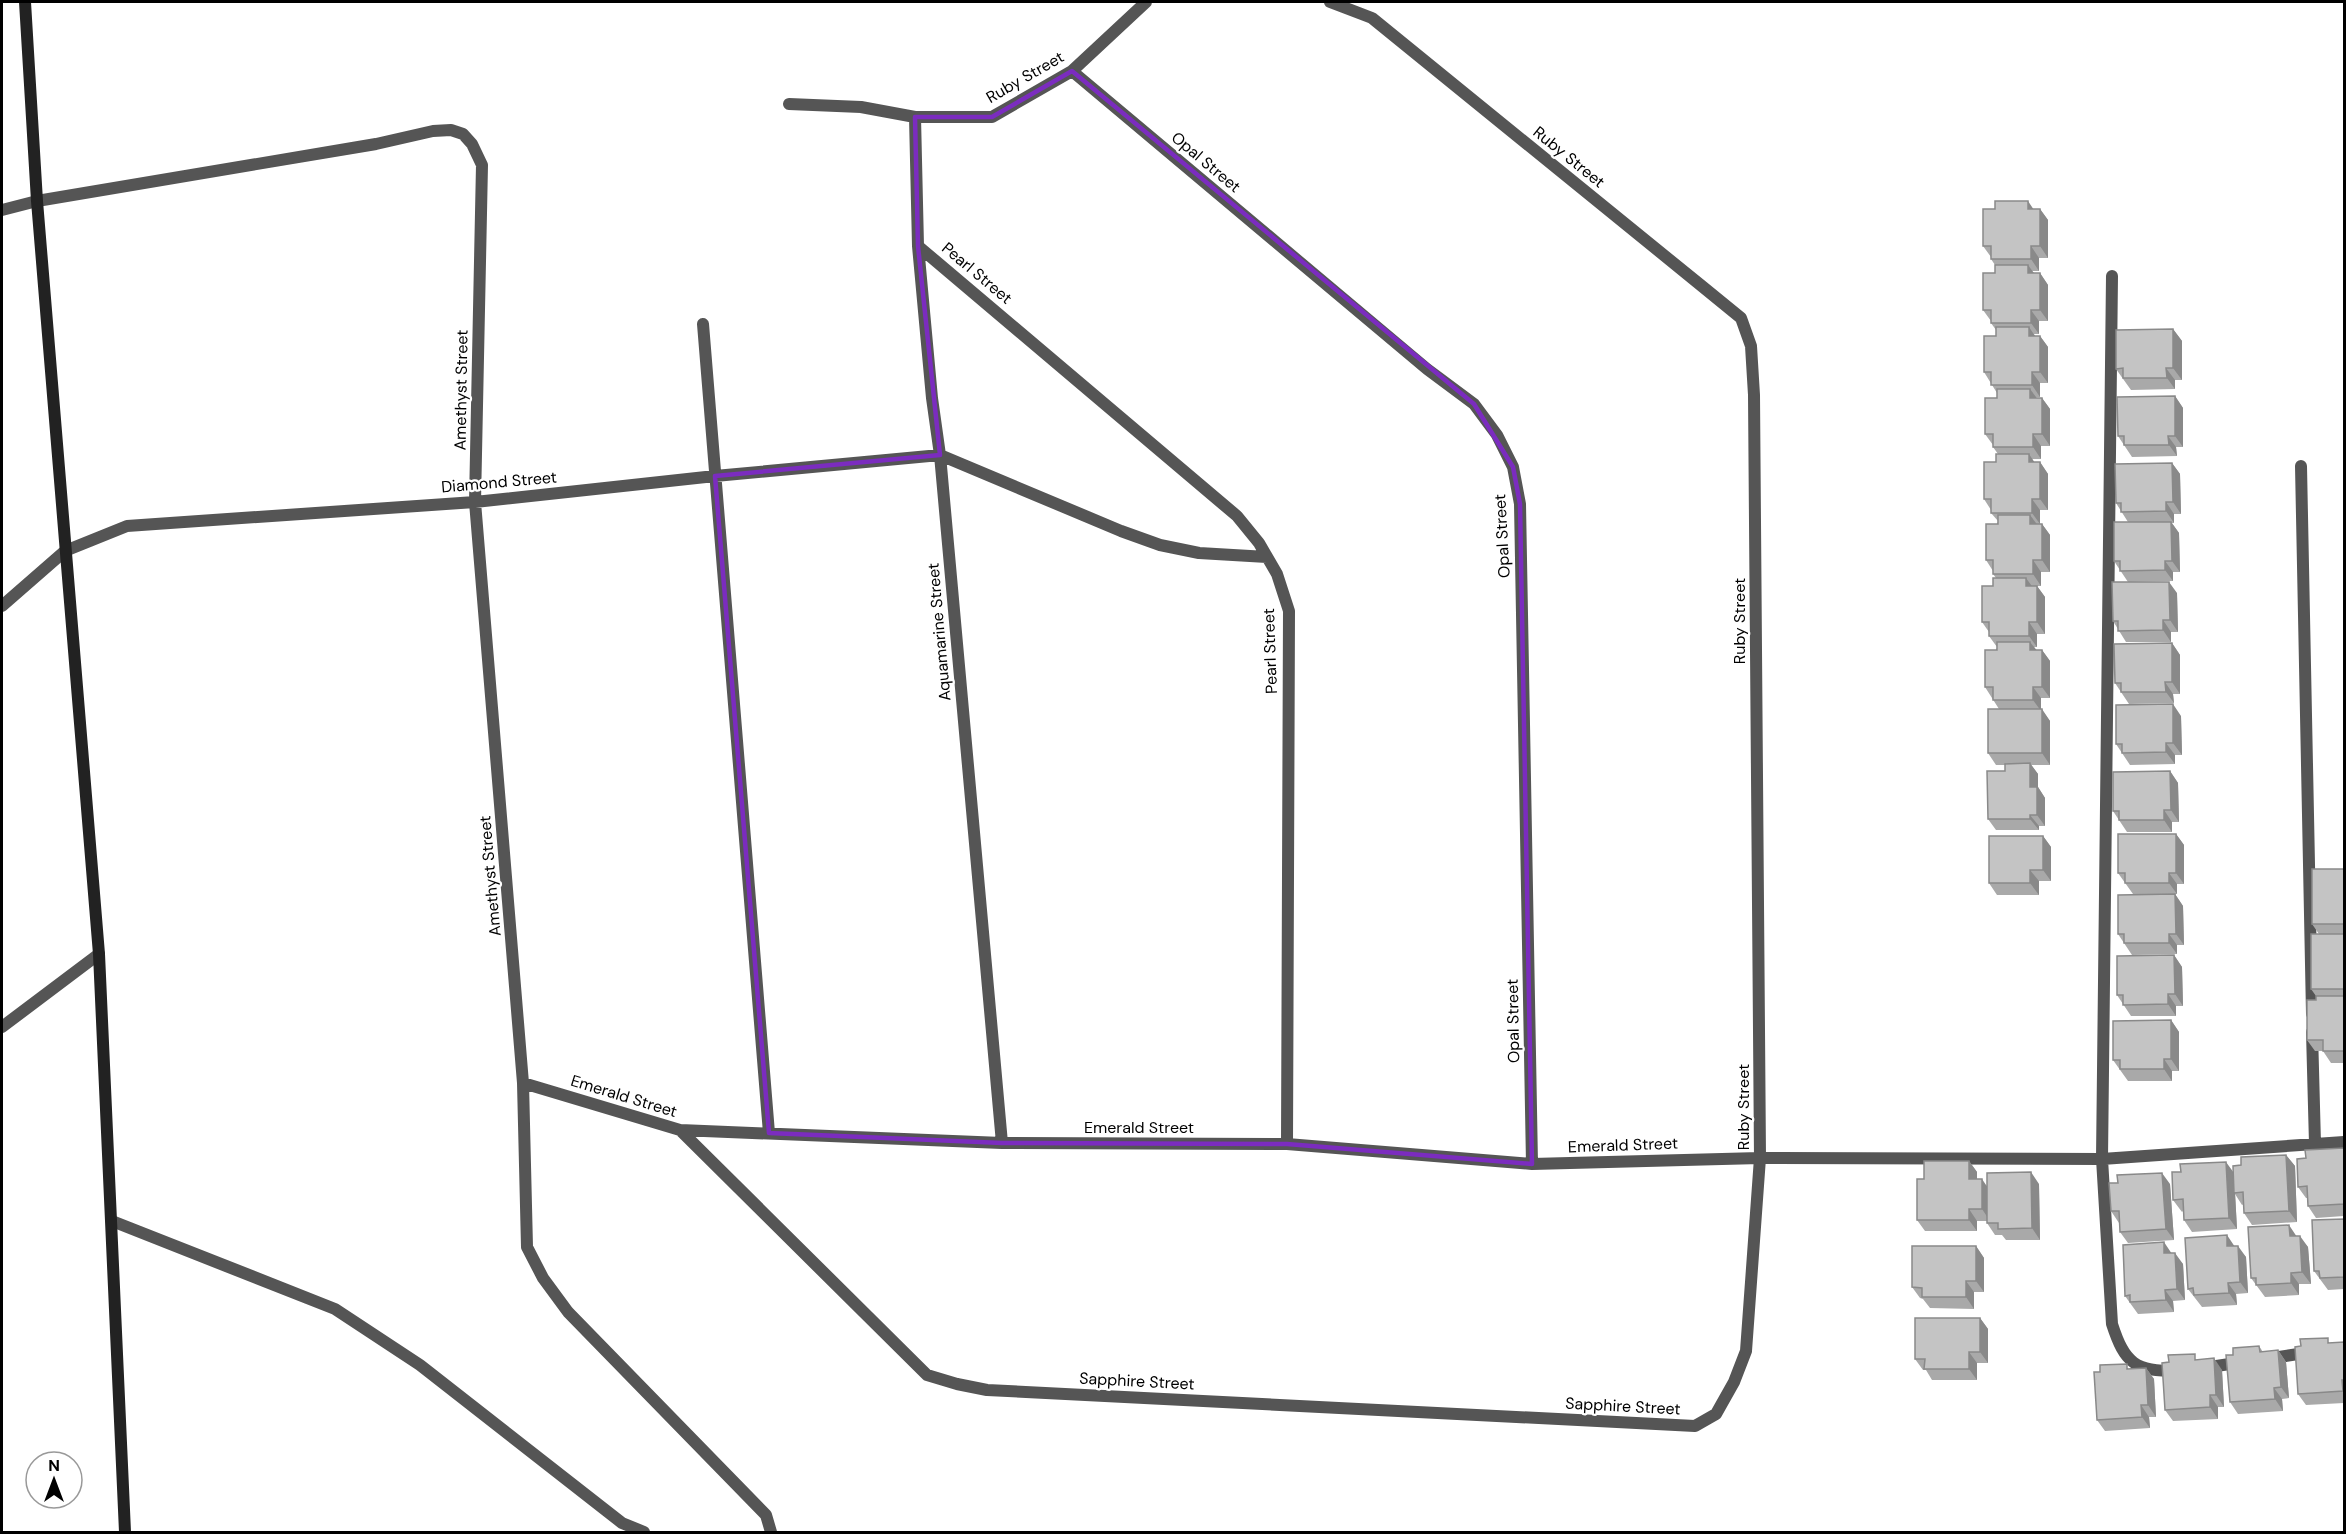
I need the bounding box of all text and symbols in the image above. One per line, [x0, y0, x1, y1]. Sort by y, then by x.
street label: Ruby Street [982, 46, 1068, 108]
street label: Ruby Street [1529, 122, 1609, 192]
street label: Opal Street [1167, 127, 1245, 197]
street label: Pearl Street [937, 237, 1017, 309]
street label: Amethyst Street [449, 329, 473, 451]
street label: Diamond Street [440, 466, 558, 498]
street label: Opal Street [1489, 493, 1515, 579]
street label: Aquamarine Street [922, 562, 956, 702]
street label: Ruby Street [1729, 578, 1750, 664]
street label: Pearl Street [1258, 608, 1282, 694]
street label: Amethyst Street [474, 815, 506, 937]
street label: Opal Street [1502, 979, 1524, 1063]
street label: Ruby Street [1733, 1064, 1754, 1150]
street label: Emerald Street [568, 1070, 680, 1122]
street label: Emerald Street [1084, 1117, 1194, 1138]
street label: Emerald Street [1568, 1133, 1678, 1157]
street label: Sapphire Street [1079, 1367, 1195, 1395]
street label: Sapphire Street [1565, 1392, 1681, 1420]
north arrow [24, 1450, 84, 1510]
text: N [48, 1455, 60, 1476]

